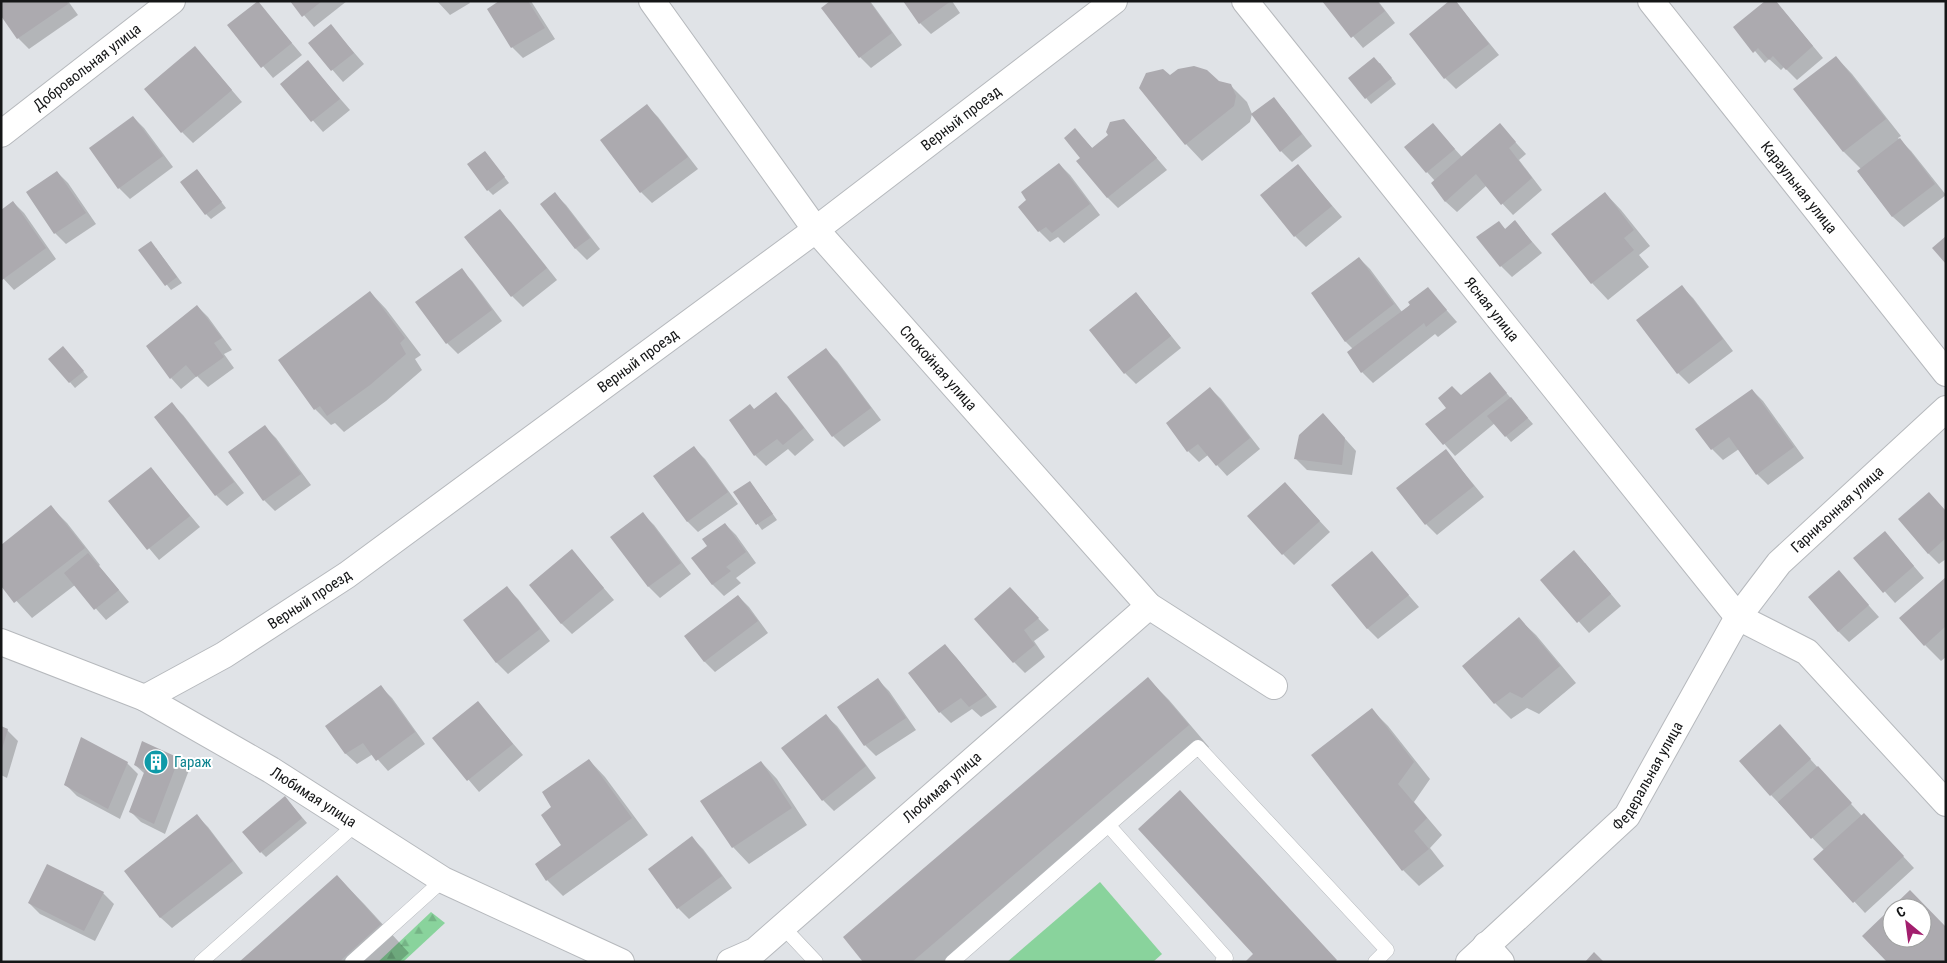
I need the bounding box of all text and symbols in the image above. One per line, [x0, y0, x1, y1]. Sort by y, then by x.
street label: Добровольная улица [30, 20, 144, 114]
street label: Верный проезд [917, 82, 1005, 155]
street label: Караульная улица [1757, 138, 1841, 237]
street label: Ясная улица [1461, 274, 1523, 345]
street label: Спокойная улица [896, 322, 981, 414]
street label: Верный проезд [594, 325, 682, 396]
street label: Гарнизонная улица [1787, 462, 1887, 556]
street label: Верный проезд [264, 566, 355, 633]
street label: Федеральная улица [1608, 718, 1687, 834]
street label: Любимая улица [899, 748, 985, 826]
building icon: Гараж [143, 749, 169, 775]
place label: Гараж [174, 753, 212, 771]
street label: Любимая улица [267, 763, 360, 831]
north arrow [1882, 898, 1932, 948]
text: С [1893, 903, 1908, 921]

